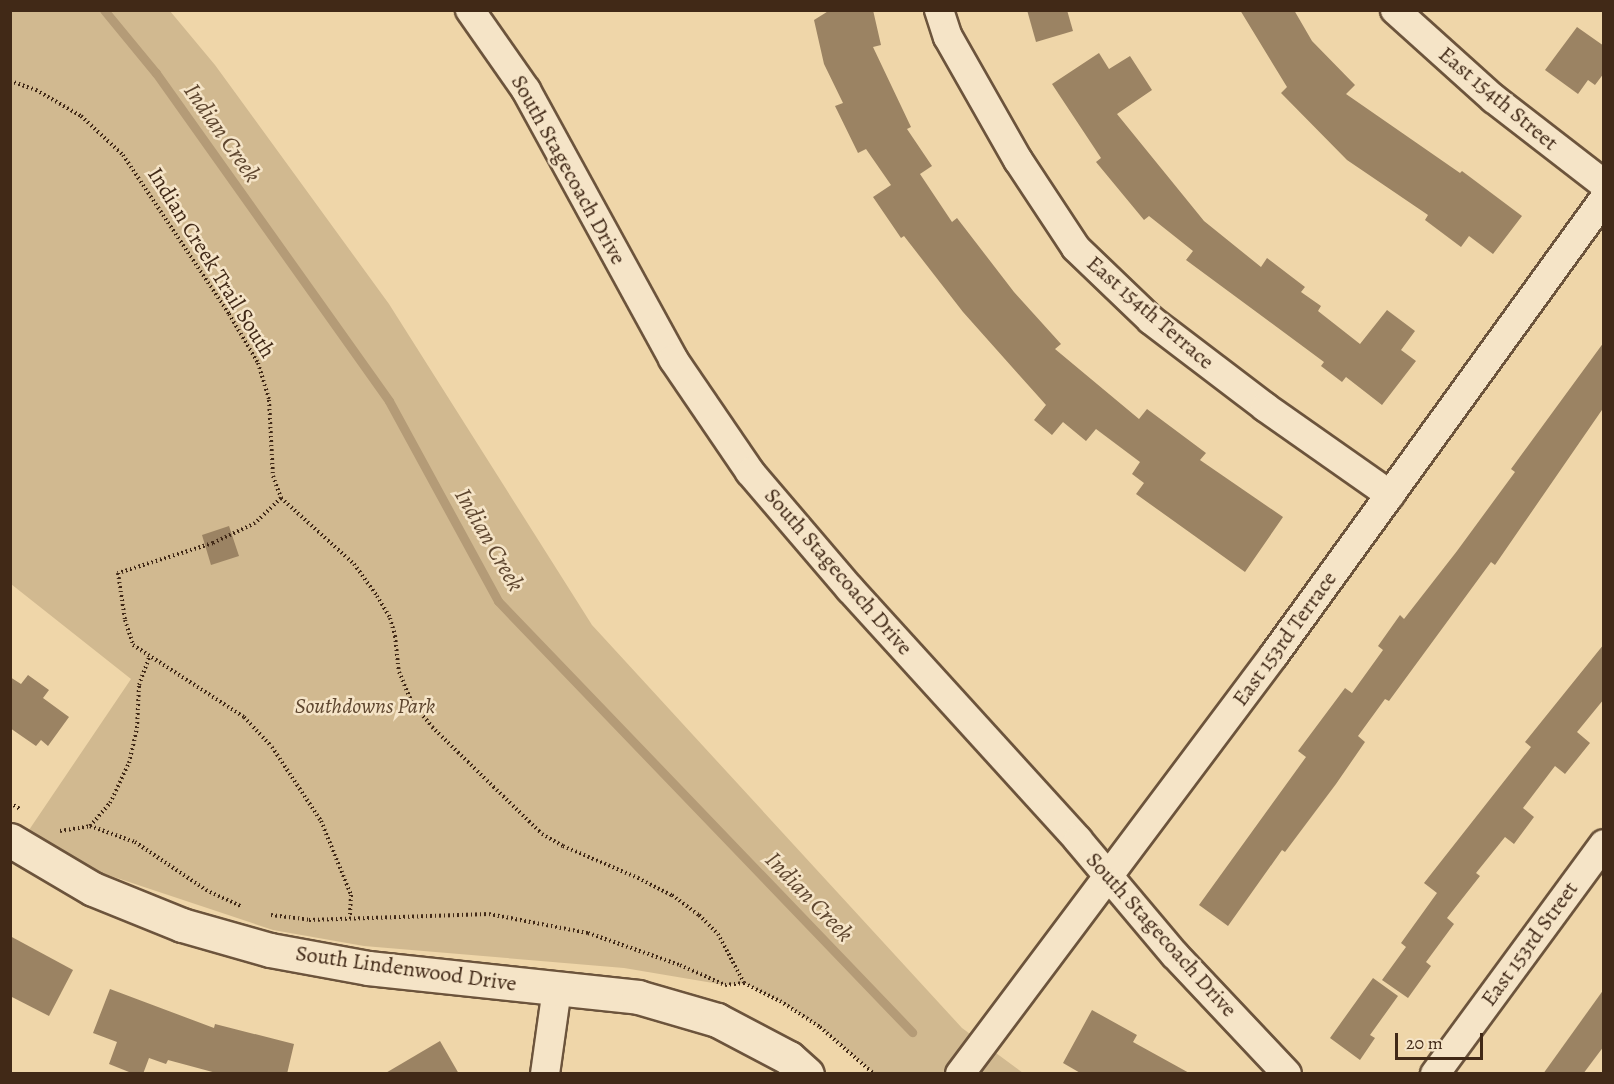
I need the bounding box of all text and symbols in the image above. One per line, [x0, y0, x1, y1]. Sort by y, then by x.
street label: East 154th Street [1433, 41, 1563, 157]
street label: South Stagecoach Drive [505, 71, 631, 269]
water label: Indian Creek [177, 78, 267, 188]
street label: Indian Creek Trail South [142, 163, 280, 363]
street label: East 154th Terrace [1081, 251, 1219, 375]
water label: Indian Creek [448, 483, 530, 597]
street label: South Stagecoach Drive [758, 483, 918, 661]
street label: East 153rd Terrace [1227, 566, 1343, 712]
park label: Southdowns Park [295, 694, 435, 720]
water label: Indian Creek [759, 846, 859, 948]
street label: South Stagecoach Drive [1080, 847, 1242, 1023]
street label: East 153rd Street [1476, 876, 1584, 1012]
street label: South Lindenwood Drive [294, 940, 518, 998]
scale bar [1398, 1021, 1486, 1059]
text: 20 m [1406, 1031, 1443, 1055]

